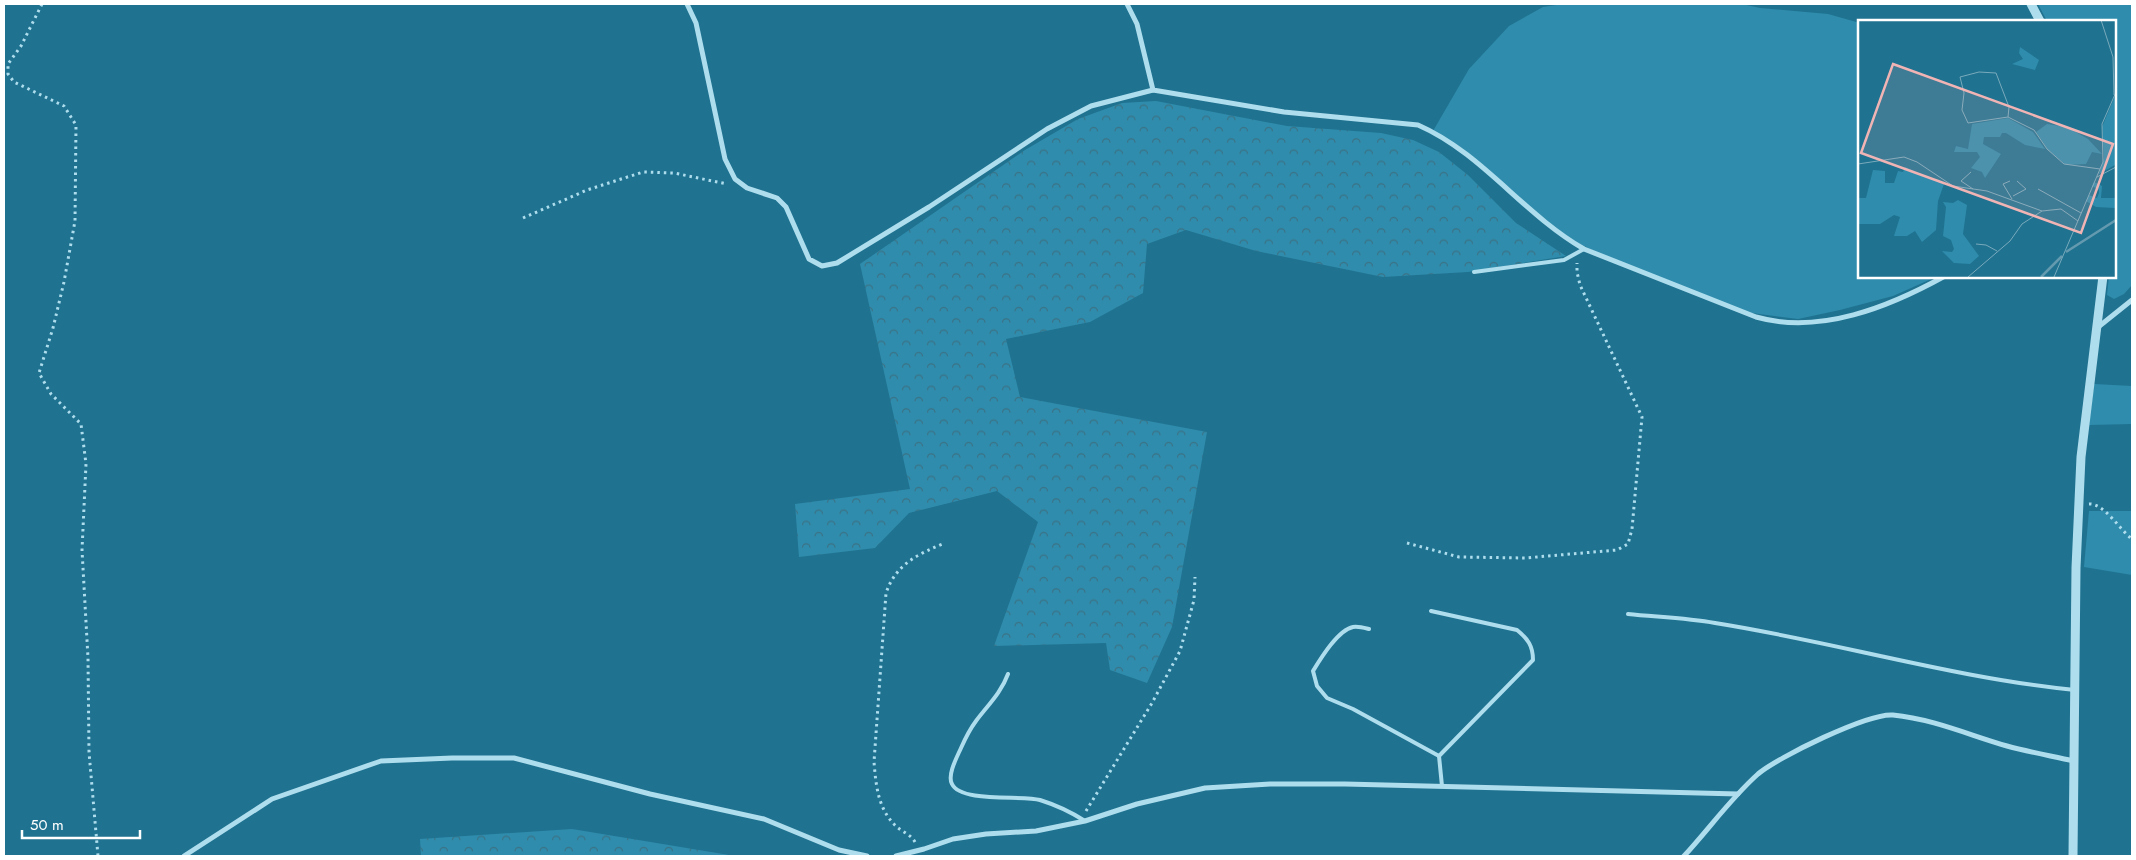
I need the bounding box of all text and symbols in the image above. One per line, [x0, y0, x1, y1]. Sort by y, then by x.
inset map [1858, 20, 2116, 278]
scale bar [22, 808, 140, 840]
text: 50 m [30, 814, 64, 836]

